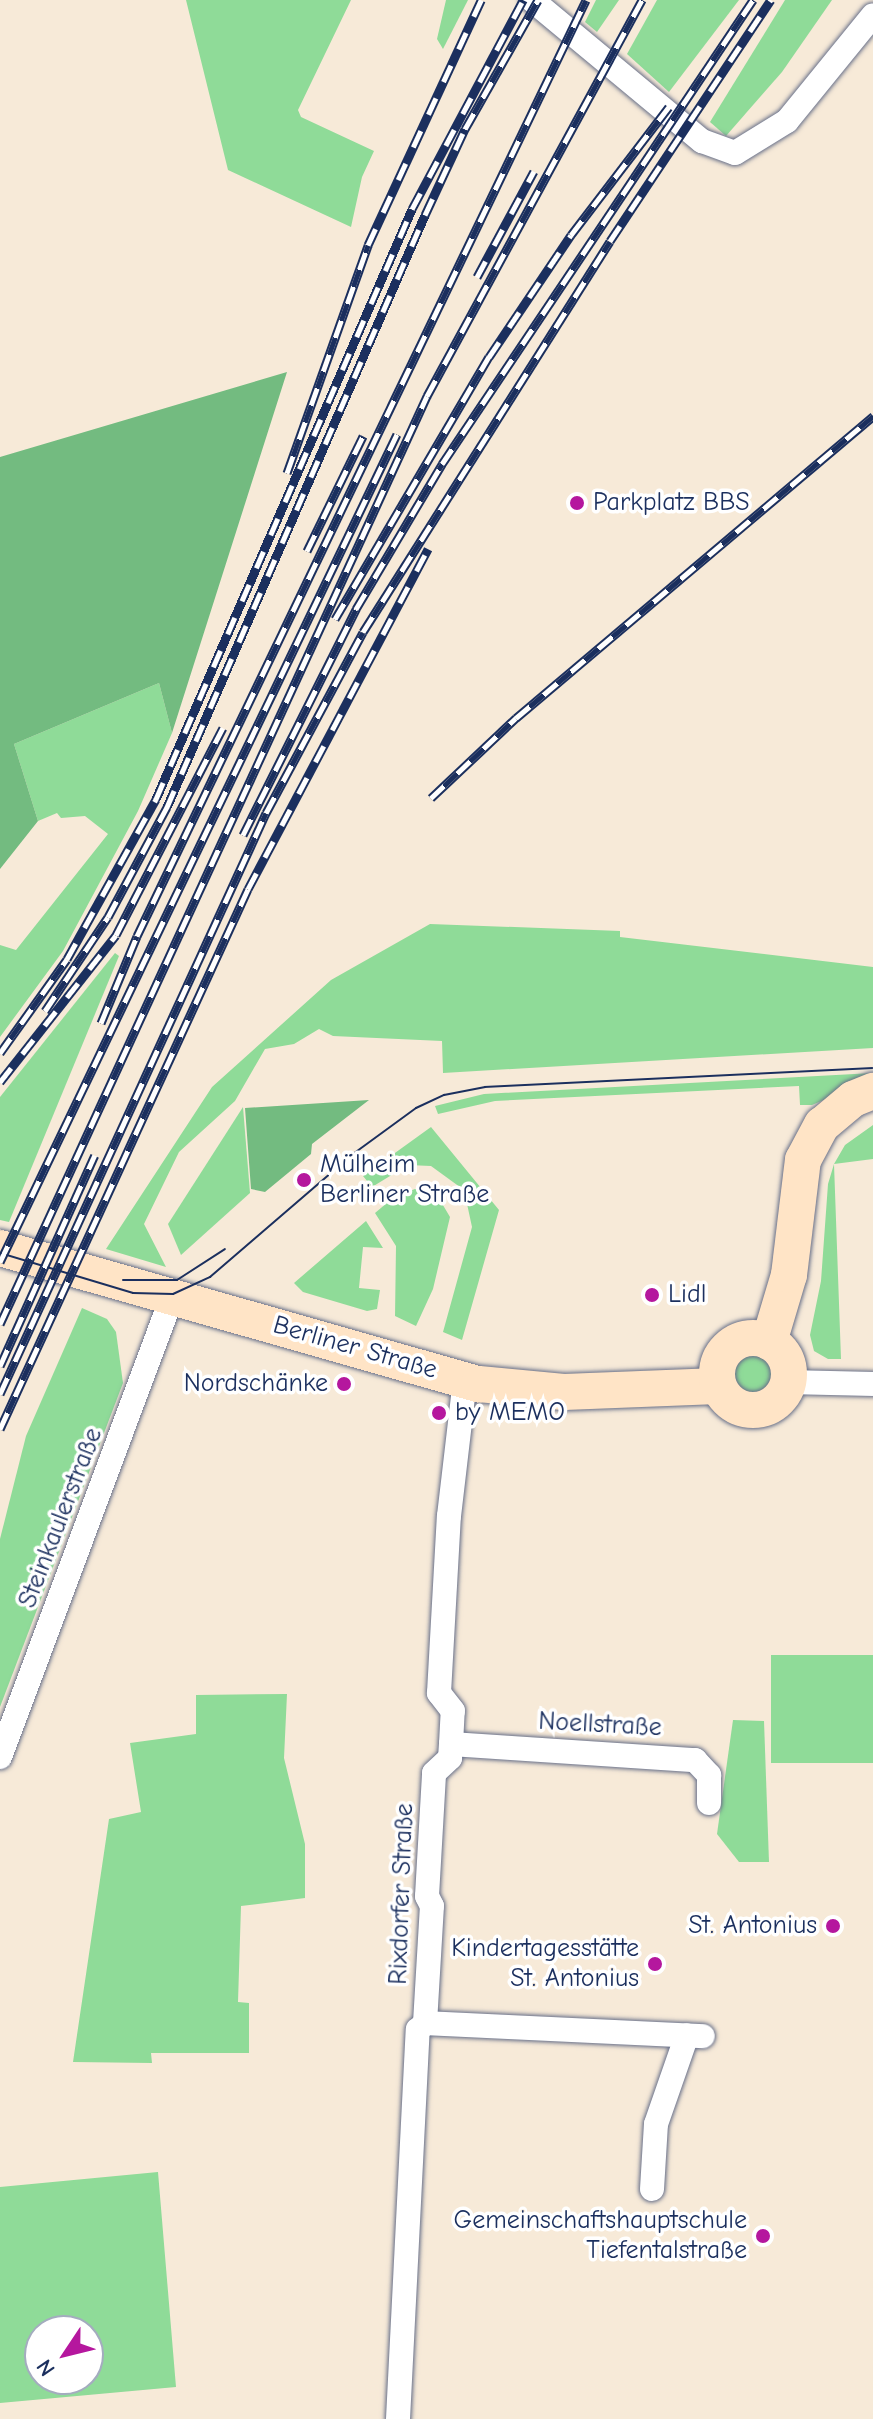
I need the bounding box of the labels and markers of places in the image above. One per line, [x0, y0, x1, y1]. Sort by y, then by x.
place label: Parkplatz BBS [593, 487, 750, 519]
marker: Parkplatz BBS [568, 494, 586, 512]
place label: Mülheim Berliner Straße [320, 1149, 489, 1210]
marker: Mülheim Berliner Straße [295, 1171, 313, 1189]
place label: Lidl [668, 1279, 706, 1311]
marker: Lidl [643, 1286, 661, 1304]
place label: Nordschänke [184, 1368, 328, 1400]
marker: Nordschänke [335, 1375, 353, 1393]
place label: by MEMO [455, 1397, 565, 1429]
marker: by MEMO [430, 1404, 448, 1422]
place label: St. Antonius [688, 1910, 817, 1942]
marker: St. Antonius [824, 1917, 842, 1935]
place label: Kindertagesstätte St. Antonius [451, 1933, 639, 1994]
marker: Kindertagesstätte St. Antonius [646, 1955, 664, 1973]
place label: Gemeinschaftshauptschule Tiefentalstraße [454, 2205, 747, 2266]
marker: Gemeinschaftshauptschule Tiefentalstraße [754, 2227, 772, 2245]

